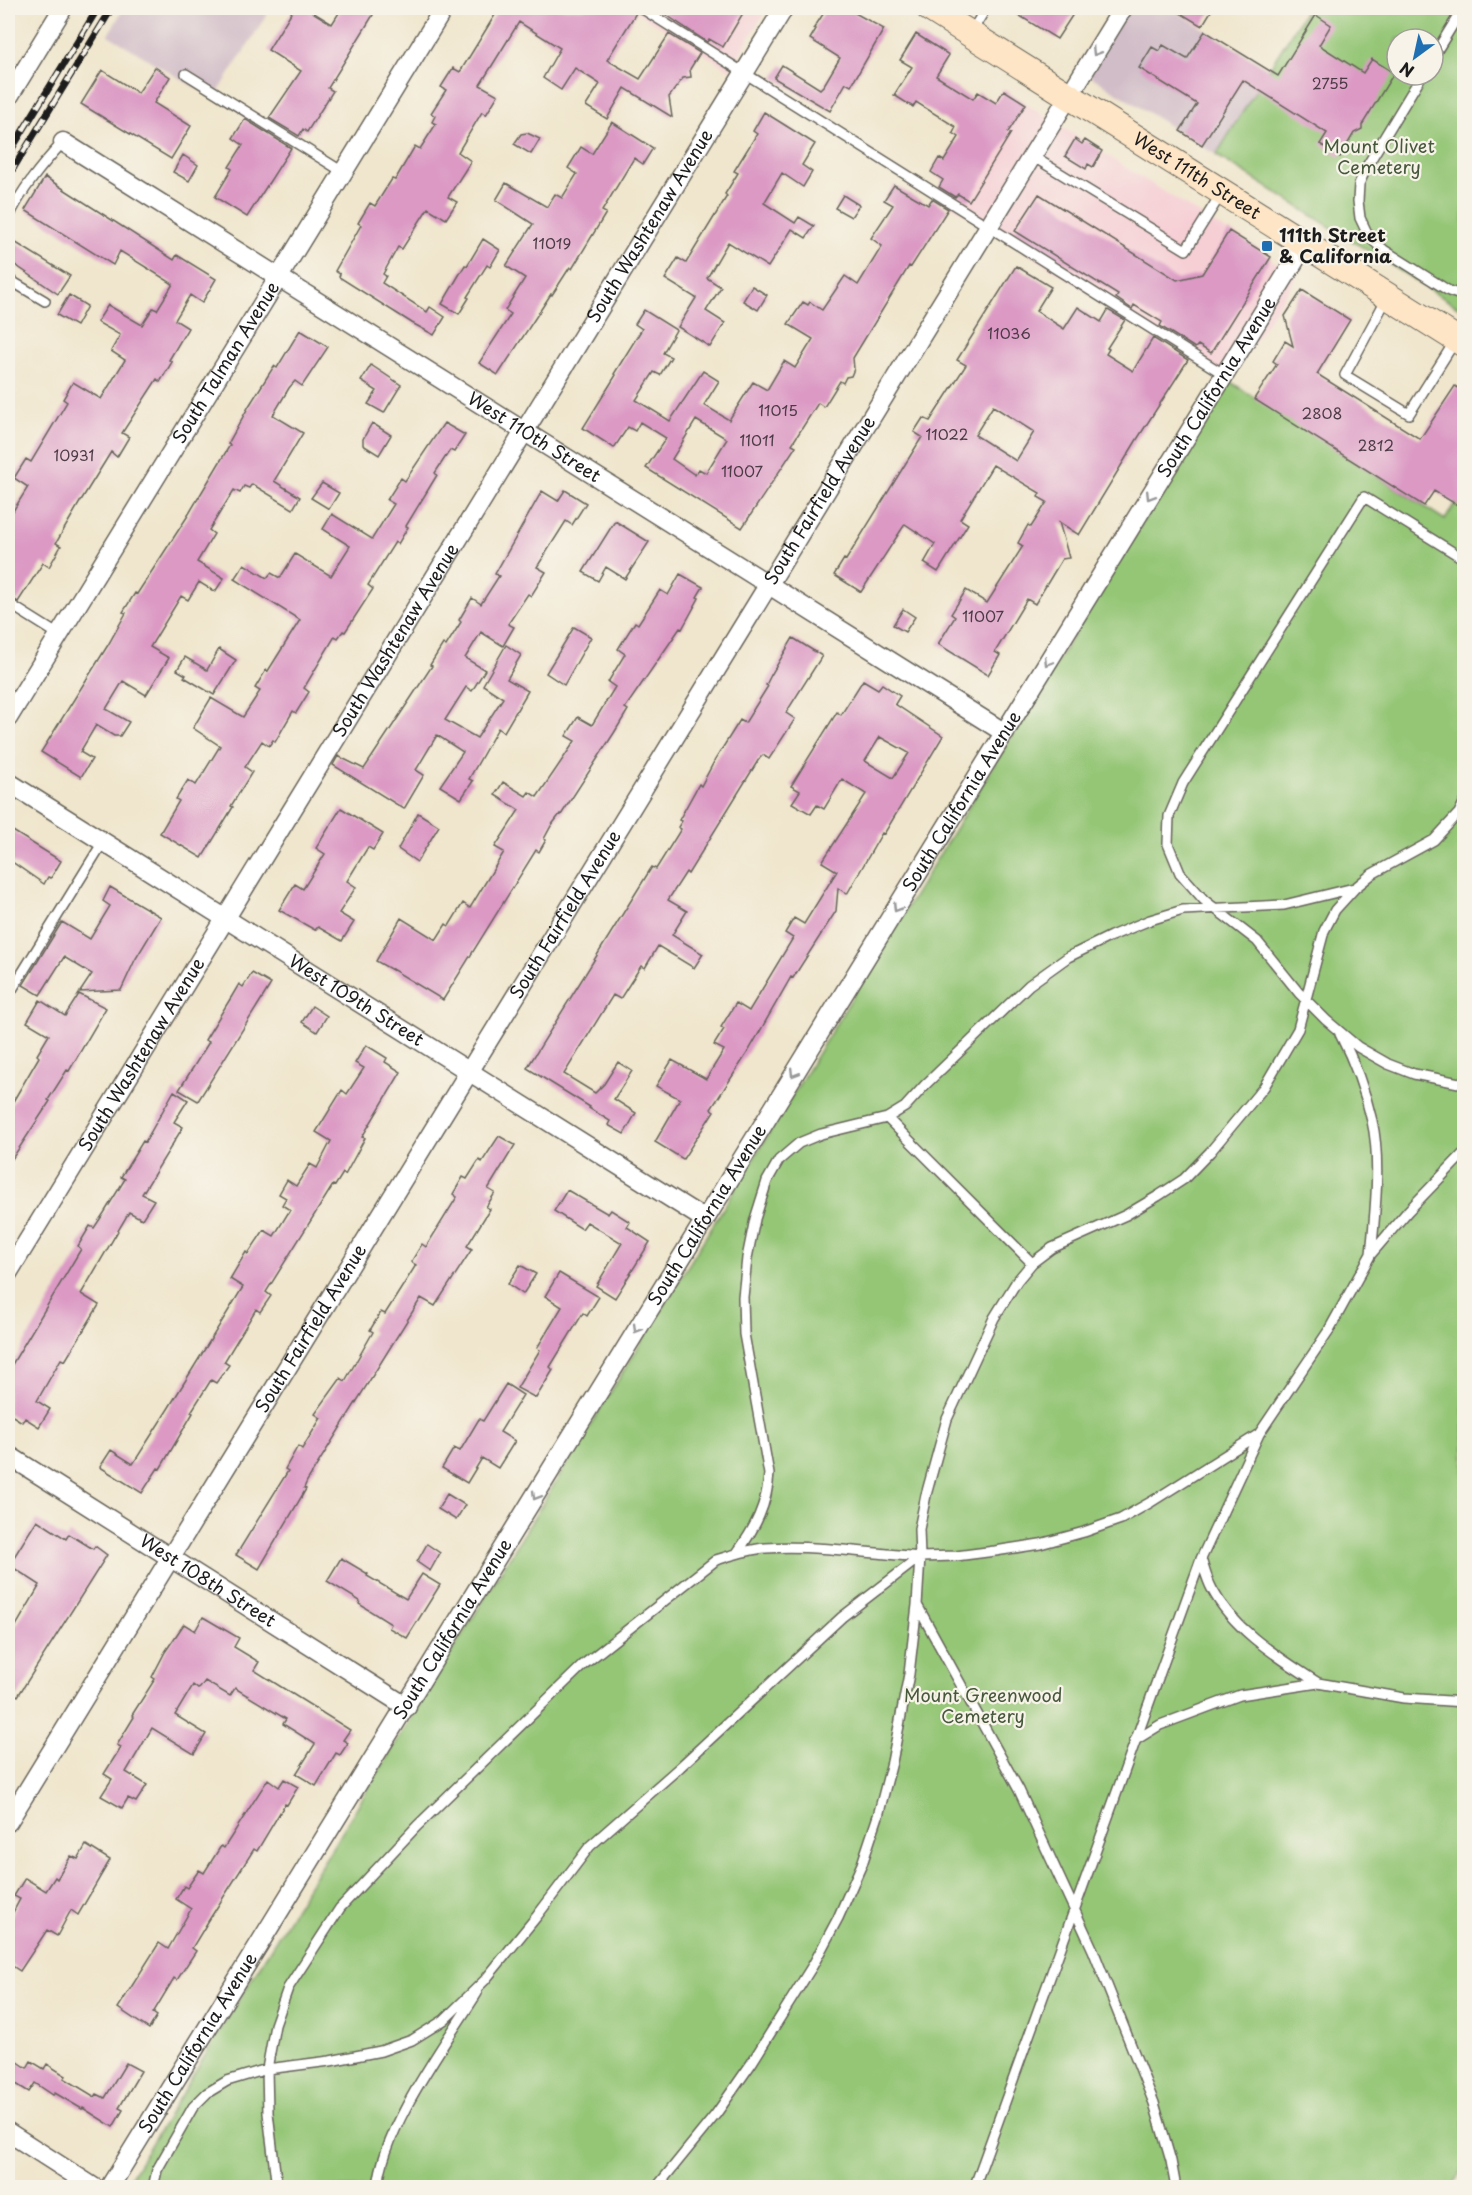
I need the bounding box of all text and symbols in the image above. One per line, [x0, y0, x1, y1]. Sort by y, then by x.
north arrow [1385, 27, 1445, 87]
one-way arrow [1092, 46, 1104, 56]
text: N [1394, 57, 1418, 84]
house number: 2755 [1312, 71, 1348, 94]
street label: South Washtenaw Avenue [579, 123, 719, 327]
street label: West 111th Street [1128, 124, 1267, 225]
park label: Mount Olivet Cemetery [1323, 132, 1435, 180]
place label: 111th Street & California [1279, 221, 1392, 269]
house number: 11019 [533, 231, 571, 254]
marker: 111th Street & California [1260, 239, 1274, 253]
street label: South Talman Avenue [165, 275, 285, 448]
street label: South California Avenue [1150, 291, 1281, 482]
house number: 11036 [987, 321, 1031, 344]
street label: West 110th Street [463, 384, 607, 488]
house number: 11015 [758, 398, 798, 421]
house number: 2808 [1302, 401, 1342, 424]
street label: South Fairfield Avenue [757, 410, 881, 589]
house number: 11022 [926, 422, 969, 445]
house number: 11011 [739, 428, 775, 451]
house number: 2812 [1358, 433, 1394, 456]
house number: 10931 [54, 443, 94, 466]
house number: 11007 [721, 459, 764, 482]
one-way arrow [1146, 490, 1158, 500]
street label: South Washtenaw Avenue [325, 538, 465, 742]
house number: 11007 [962, 604, 1005, 627]
one-way arrow [1044, 656, 1056, 666]
street label: South California Avenue [895, 705, 1027, 896]
street label: South Fairfield Avenue [502, 824, 627, 1003]
one-way arrow [893, 901, 904, 912]
street label: West 109th Street [284, 947, 430, 1052]
street label: South Washtenaw Avenue [71, 952, 210, 1156]
one-way arrow [791, 1067, 802, 1078]
street label: South California Avenue [640, 1119, 772, 1310]
street label: South Fairfield Avenue [248, 1238, 372, 1417]
one-way arrow [633, 1323, 645, 1333]
one-way arrow [531, 1490, 543, 1500]
street label: West 108th Street [135, 1527, 282, 1633]
street label: South California Avenue [386, 1533, 518, 1724]
park label: Mount Greenwood Cemetery [904, 1681, 1062, 1729]
street label: South California Avenue [131, 1947, 263, 2138]

